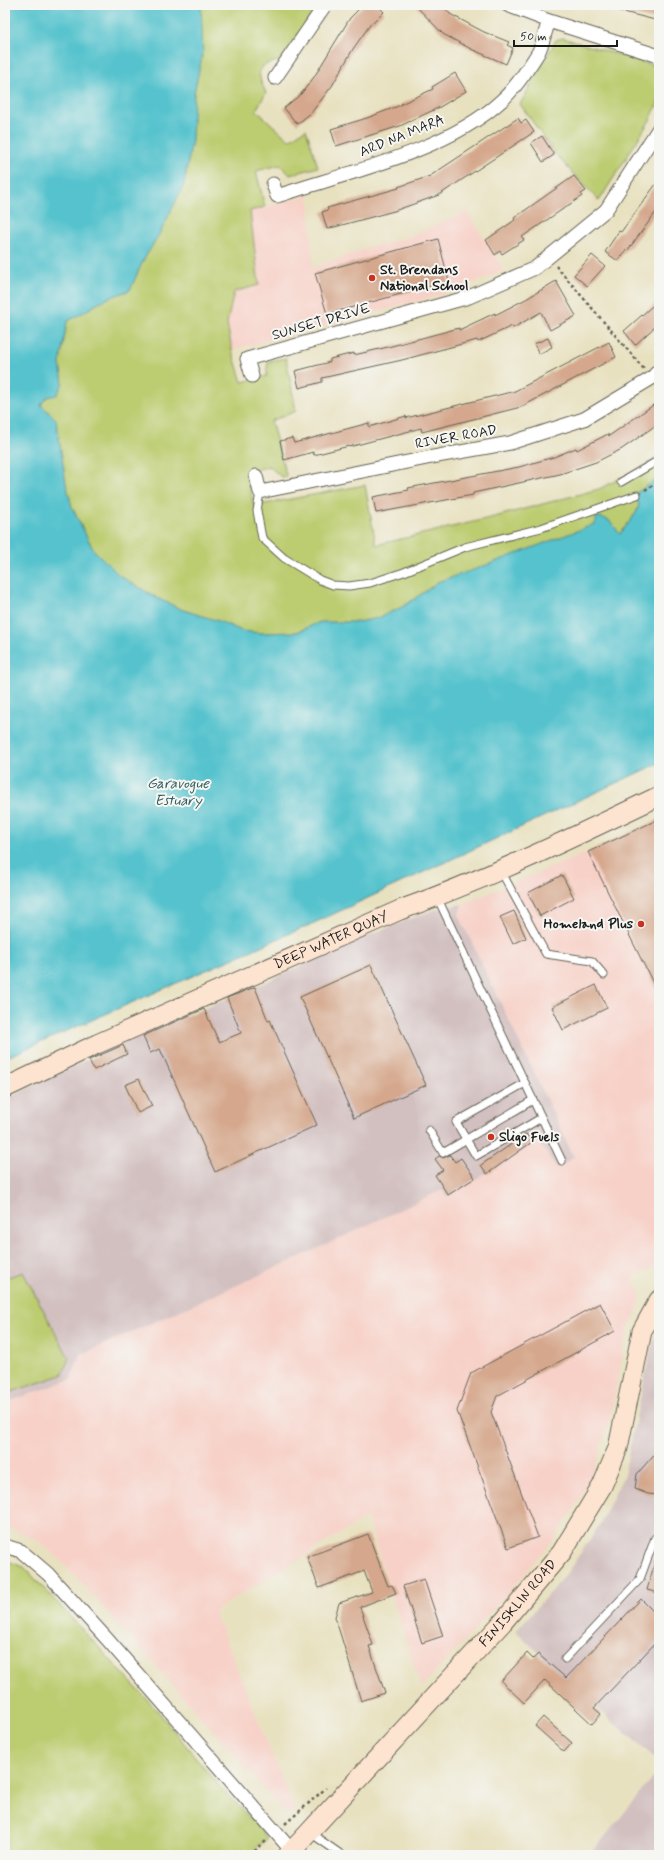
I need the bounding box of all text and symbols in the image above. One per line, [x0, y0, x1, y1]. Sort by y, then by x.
scale bar [514, 22, 617, 48]
text: 50 m [520, 29, 547, 45]
street label: ARD NA MARA [357, 111, 447, 161]
place label: St. Brendans National School [380, 261, 468, 295]
marker: St. Brendans National School [367, 273, 377, 283]
street label: SUNSET DRIVE [270, 299, 372, 345]
street label: RIVER ROAD [414, 421, 498, 453]
water label: Garavogue Estuary [147, 774, 210, 811]
street label: DEEP WATER QUAY [271, 907, 391, 974]
place label: Homeland Plus [544, 915, 634, 933]
marker: Homeland Plus [636, 919, 646, 929]
place label: Sligo Fuels [499, 1128, 560, 1147]
marker: Sligo Fuels [486, 1132, 496, 1142]
street label: FINISKLIN ROAD [475, 1556, 561, 1651]

